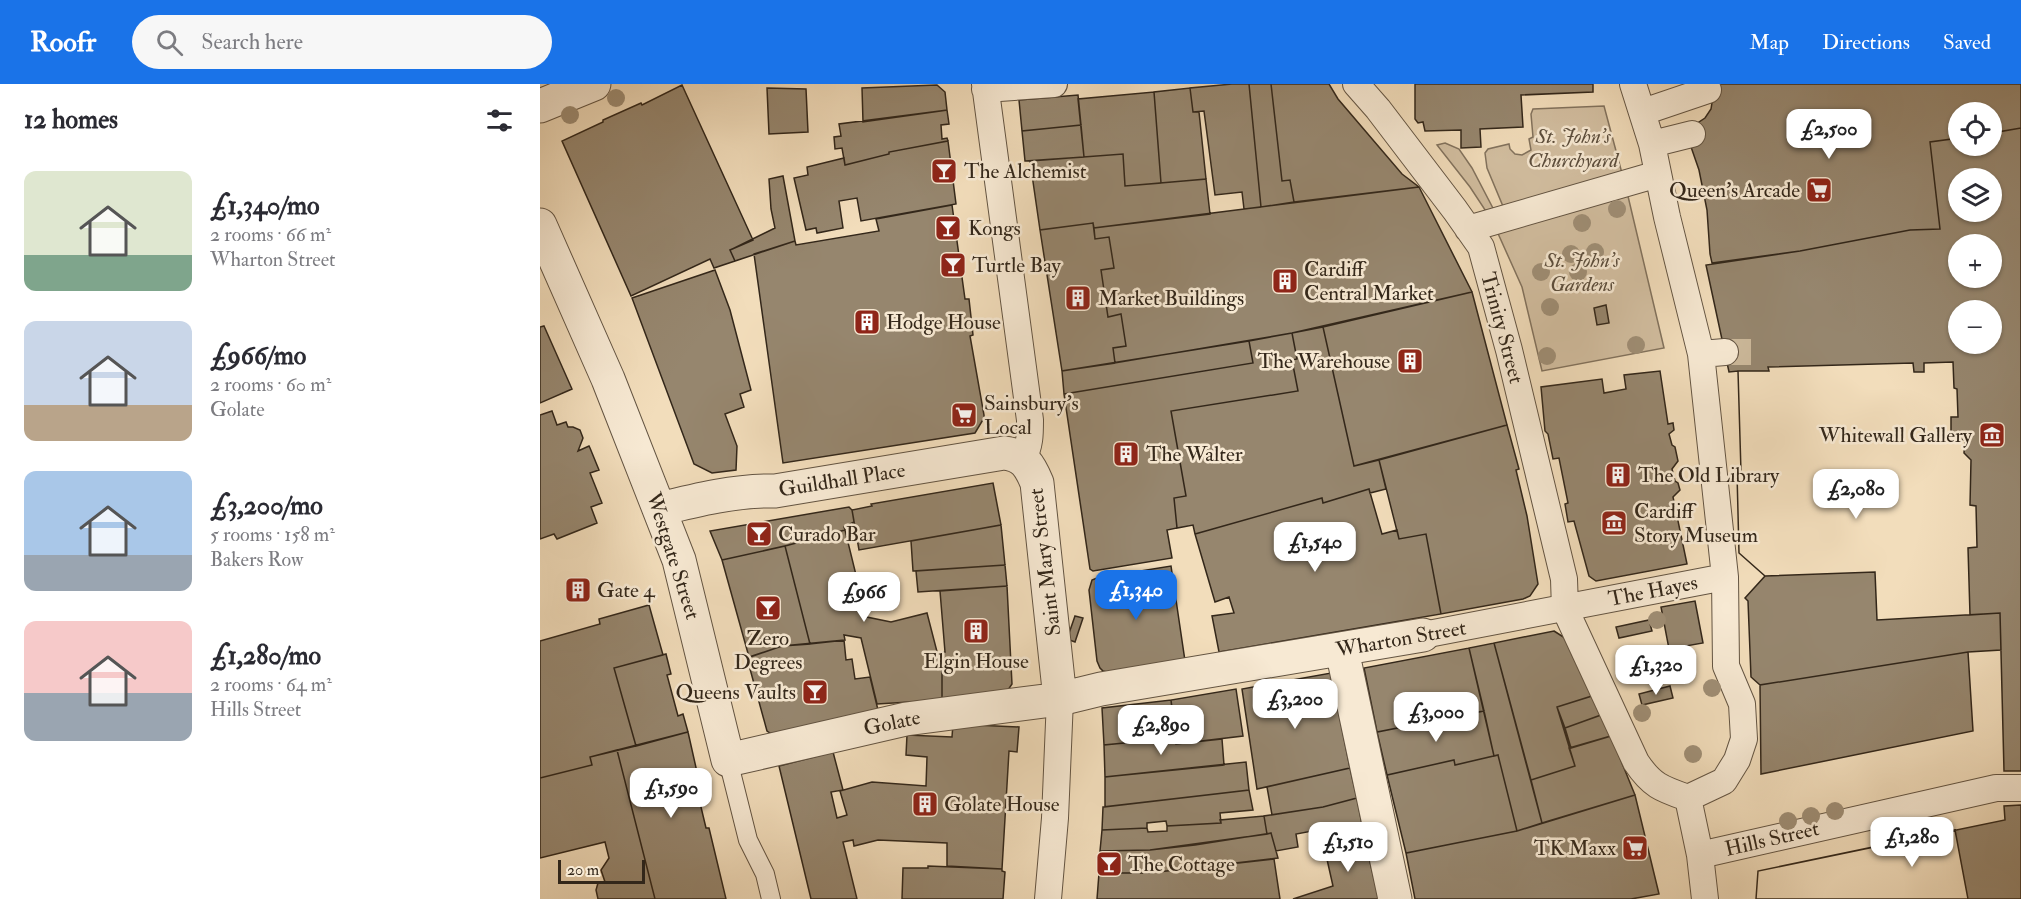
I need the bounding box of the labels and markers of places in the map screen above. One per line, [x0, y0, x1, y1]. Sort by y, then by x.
pin: £2,500 [1780, 109, 1878, 160]
bar icon: The Alchemist [929, 156, 959, 186]
place label: The Alchemist [964, 158, 1087, 185]
supermarket icon: Queen's Arcade [1804, 175, 1834, 205]
place label: Queen's Arcade [1669, 177, 1800, 204]
bar icon: Kongs [933, 213, 963, 243]
place label: Kongs [968, 215, 1021, 242]
bar icon: Turtle Bay [938, 250, 968, 280]
place label: Turtle Bay [972, 252, 1062, 279]
place label: Cardiff Central Market [1304, 256, 1434, 307]
building icon: Cardiff Central Market [1270, 266, 1300, 296]
building icon: Market Buildings [1063, 283, 1093, 313]
place label: Market Buildings [1098, 285, 1244, 312]
building icon: Hodge House [852, 307, 882, 337]
place label: Hodge House [886, 309, 1001, 336]
building icon: The Warehouse [1395, 346, 1425, 376]
place label: The Warehouse [1258, 348, 1390, 375]
place label: Sainsbury's Local [984, 390, 1079, 441]
supermarket icon: Sainsbury's Local [949, 400, 979, 430]
museum icon: Whitewall Gallery [1977, 420, 2007, 450]
place label: Whitewall Gallery [1818, 422, 1973, 449]
building icon: The Walter [1111, 439, 1141, 469]
place label: The Walter [1146, 441, 1243, 468]
building icon: The Old Library [1603, 460, 1633, 490]
place label: The Old Library [1638, 462, 1780, 489]
pin: £2,080 [1807, 469, 1905, 520]
place label: Cardiff Story Museum [1634, 498, 1758, 549]
museum icon: Cardiff Story Museum [1599, 508, 1629, 538]
bar icon: Curado Bar [744, 519, 774, 549]
place label: Curado Bar [778, 521, 876, 548]
pin: £1,540 [1266, 522, 1364, 573]
pin: £1,340 [1087, 570, 1185, 621]
pin: £966 [828, 572, 900, 623]
building icon: Gate 4 [563, 575, 593, 605]
place label: Gate 4 [597, 577, 656, 604]
bar icon: Zero Degrees [753, 593, 783, 623]
building icon: Elgin House [961, 616, 991, 646]
place label: Zero Degrees [734, 625, 802, 676]
pin: £1,320 [1607, 645, 1705, 696]
place label: Elgin House [923, 648, 1029, 675]
bar icon: Queens Vaults [800, 677, 830, 707]
place label: Queens Vaults [676, 679, 796, 706]
pin: £3,200 [1246, 679, 1344, 730]
pin: £3,000 [1387, 692, 1485, 743]
pin: £2,890 [1112, 705, 1210, 756]
pin: £1,590 [622, 768, 720, 819]
building icon: Golate House [910, 789, 940, 819]
place label: Golate House [944, 791, 1060, 818]
pin: £1,280 [1863, 817, 1961, 868]
pin: £1,510 [1299, 822, 1397, 873]
supermarket icon: TK Maxx [1620, 833, 1650, 863]
place label: TK Maxx [1534, 835, 1617, 862]
bar icon: The Cottage [1094, 849, 1124, 879]
place label: The Cottage [1128, 851, 1235, 878]

